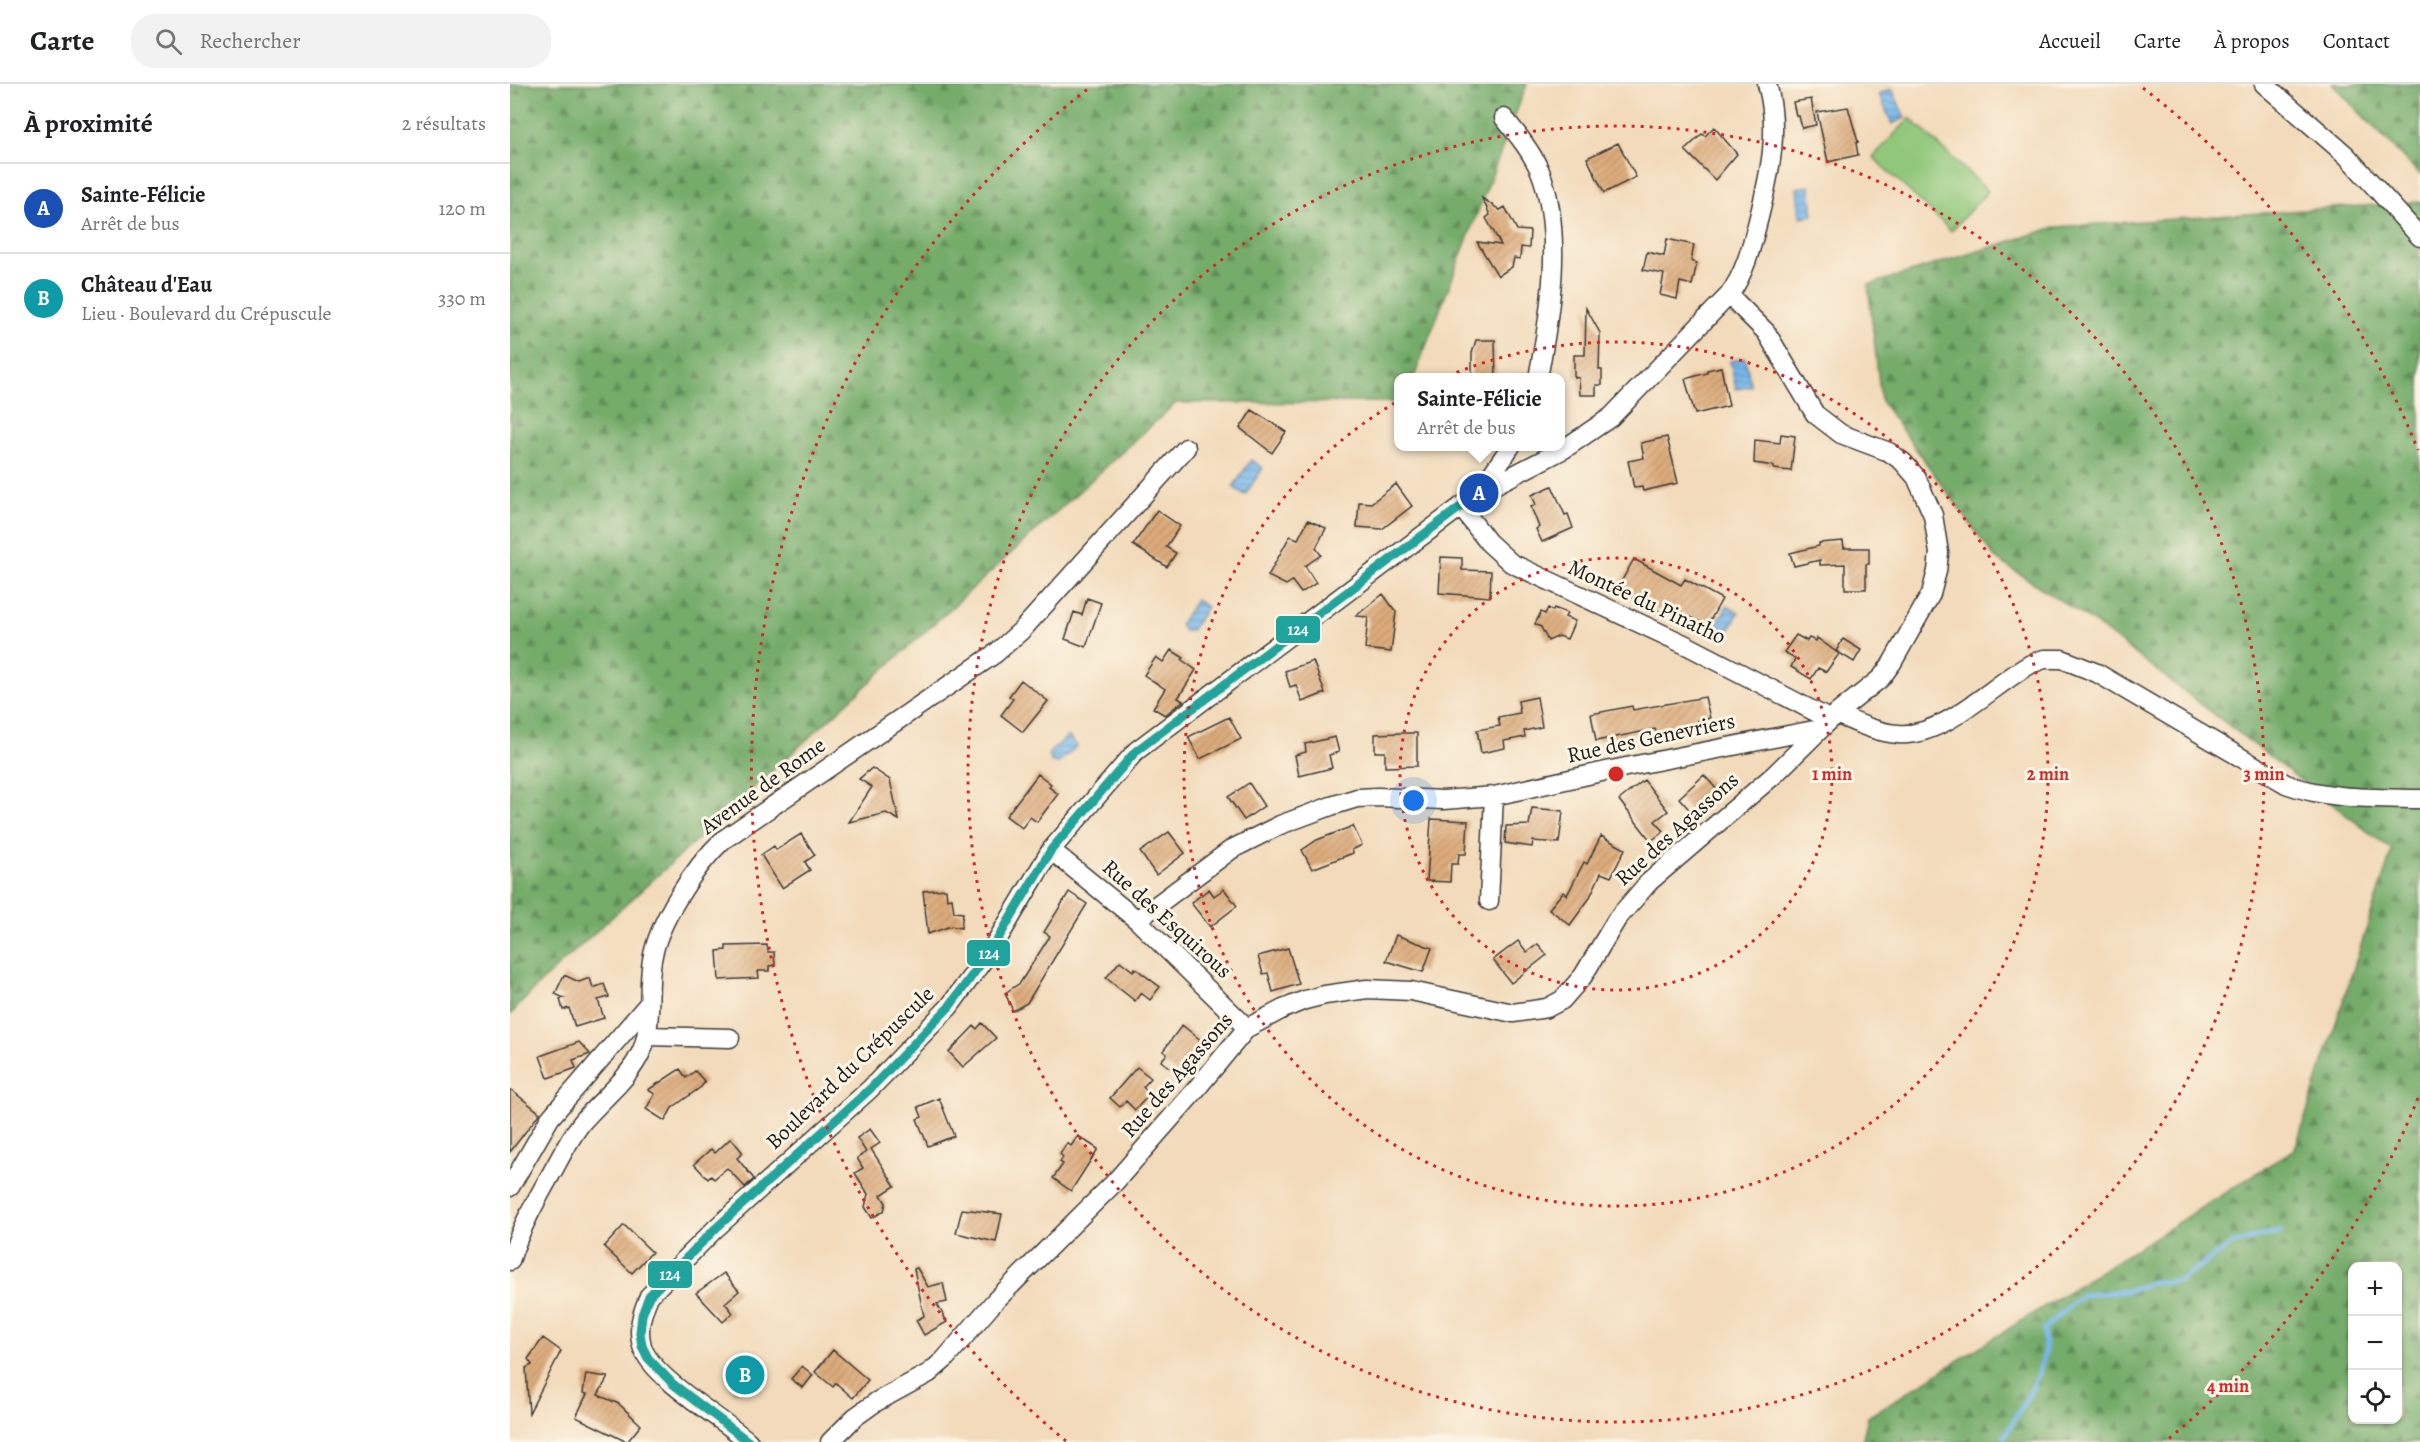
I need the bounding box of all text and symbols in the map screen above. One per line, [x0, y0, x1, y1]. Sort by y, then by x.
search box [131, 14, 551, 68]
text: Carte [30, 22, 95, 60]
icon: search [152, 25, 185, 58]
text: Rechercher [200, 26, 301, 56]
text: Accueil [2039, 27, 2101, 55]
text: Carte [2134, 27, 2181, 55]
text: À propos [2214, 27, 2290, 55]
text: Contact [2323, 27, 2390, 55]
text: À proximité [24, 106, 153, 141]
text: 2 résultats [402, 110, 486, 137]
text: Sainte-Félicie [81, 180, 206, 210]
text: A [37, 195, 50, 222]
text: 120 m [438, 195, 486, 222]
text: Arrêt de bus [81, 210, 180, 237]
text: Château d'Eau [81, 270, 212, 300]
text: B [37, 285, 50, 312]
text: 330 m [438, 285, 486, 312]
text: Lieu · Boulevard du Crépuscule [81, 300, 331, 327]
popup [1394, 373, 1565, 451]
text: Sainte-Félicie [1417, 384, 1542, 414]
text: Arrêt de bus [1417, 414, 1516, 441]
pin: A [1460, 470, 1498, 516]
street label: Montée du Pinatho [1563, 552, 1731, 652]
line badge: 124 [1275, 615, 1321, 644]
text: 124 [1288, 619, 1309, 641]
street label: Rue des Genevriers [1564, 706, 1738, 770]
street label: Avenue de Rome [694, 730, 832, 842]
text: 1 min [1812, 762, 1852, 786]
text: 2 min [2027, 762, 2069, 786]
text: 3 min [2243, 762, 2285, 786]
centre of rings [1606, 764, 1626, 784]
street label: Rue des Agassons [1609, 765, 1745, 893]
your location [1399, 786, 1428, 815]
street label: Rue des Esquirous [1096, 853, 1238, 985]
line badge: 124 [966, 939, 1011, 967]
text: 124 [979, 943, 1000, 965]
street label: Boulevard du Crépuscule [759, 980, 941, 1156]
street label: Rue des Agassons [1114, 1006, 1240, 1144]
line badge: 124 [647, 1260, 693, 1289]
map controls [2348, 1262, 2402, 1424]
button: + [2348, 1262, 2402, 1316]
text: 124 [660, 1264, 681, 1286]
button: − [2348, 1316, 2402, 1370]
pin: B [726, 1352, 764, 1398]
button: locate [2348, 1370, 2402, 1424]
text: 4 min [2207, 1374, 2249, 1398]

